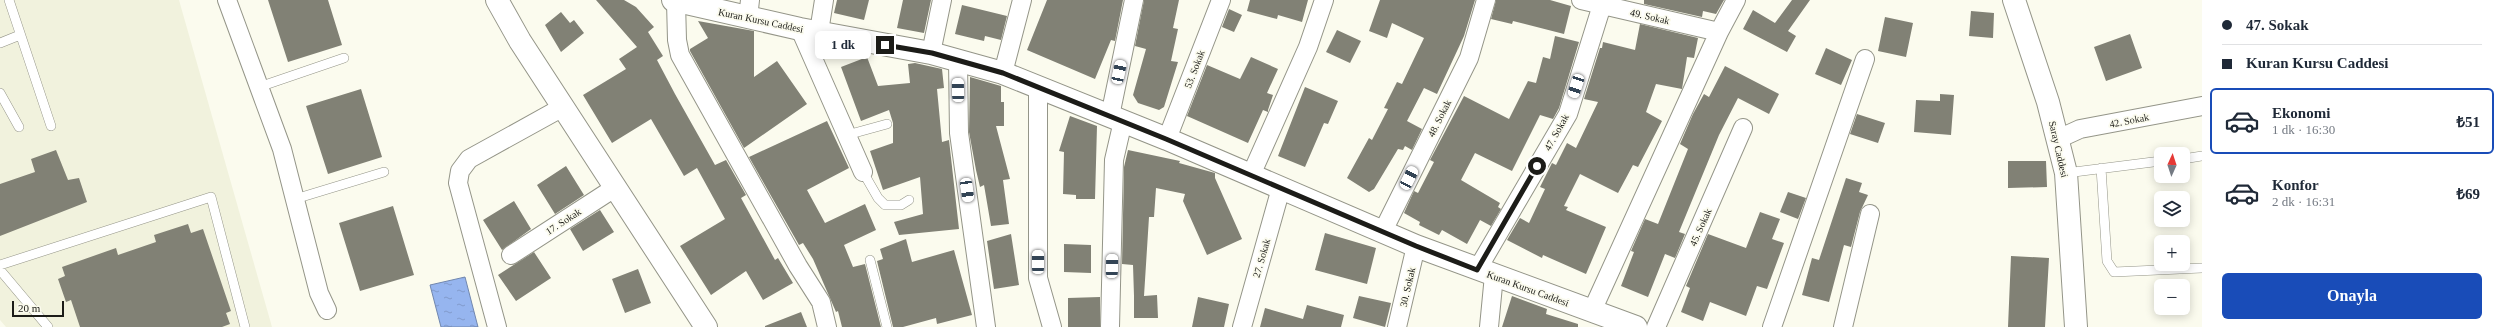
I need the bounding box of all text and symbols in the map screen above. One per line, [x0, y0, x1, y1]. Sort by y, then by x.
street label: Kuran Kursu Caddesi [717, 6, 805, 35]
street label: 49. Sokak [1629, 7, 1671, 26]
text: 47. Sokak [2246, 17, 2309, 33]
callout: 1 dk [815, 31, 871, 59]
route end [876, 36, 894, 54]
text: 1 dk [831, 37, 855, 52]
street label: 53. Sokak [1182, 49, 1207, 90]
text: Kuran Kursu Caddesi [2246, 55, 2389, 71]
car [1111, 59, 1127, 85]
car [1567, 73, 1585, 99]
car [952, 78, 964, 102]
street label: 48. Sokak [1425, 98, 1453, 139]
icon: car [2224, 103, 2260, 139]
text: Ekonomi [2272, 105, 2330, 121]
street label: 42. Sokak [2108, 111, 2150, 130]
street label: 47. Sokak [1542, 112, 1571, 152]
text: ₺51 [2456, 114, 2480, 130]
street label: Saray Caddesi [2047, 120, 2070, 179]
text: 1 dk · 16:30 [2272, 122, 2335, 137]
north arrow [2154, 147, 2190, 183]
map controls [2154, 147, 2190, 315]
route start [1528, 157, 1546, 175]
car [1398, 165, 1420, 191]
icon: car [2224, 175, 2260, 211]
car [959, 177, 975, 203]
text: Konfor [2272, 177, 2319, 193]
text: ₺69 [2456, 186, 2480, 202]
button: layers [2154, 191, 2190, 227]
text: 2 dk · 16:31 [2272, 194, 2335, 209]
street label: 17. Sokak [544, 206, 583, 237]
street label: 45. Sokak [1687, 207, 1714, 248]
button: + [2154, 235, 2190, 271]
street label: 27. Sokak [1251, 237, 1272, 279]
car [1032, 250, 1044, 274]
car [1106, 254, 1118, 278]
street label: 30. Sokak [1398, 266, 1417, 308]
street label: Kuran Kursu Caddesi [1485, 268, 1571, 309]
button: Onayla [2222, 273, 2482, 319]
button: − [2154, 279, 2190, 315]
scale bar [12, 299, 64, 318]
text: 20 m [18, 302, 40, 314]

